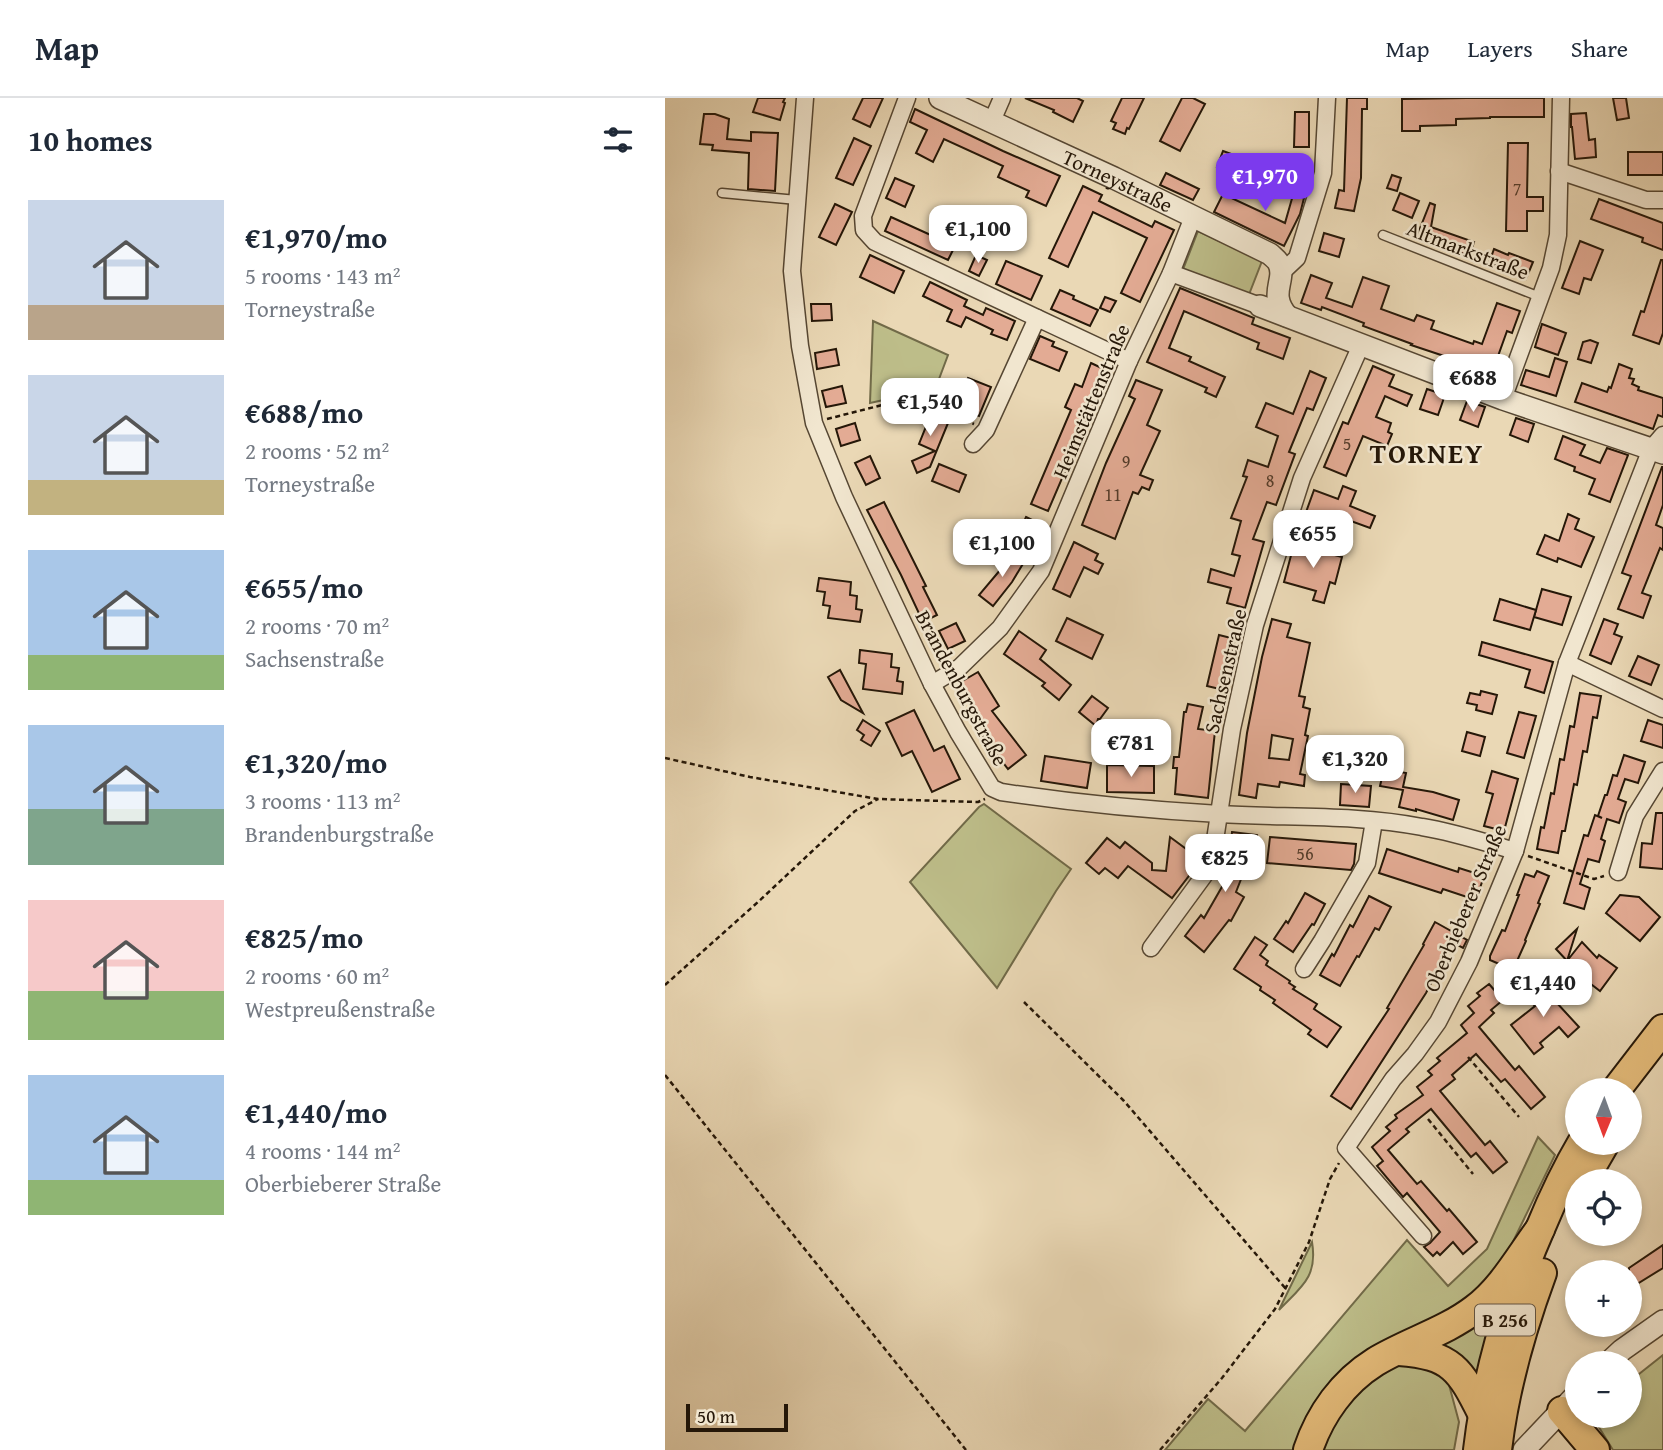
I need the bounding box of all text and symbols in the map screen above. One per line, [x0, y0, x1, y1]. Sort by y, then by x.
text: Map [35, 24, 99, 72]
text: Map [1386, 31, 1429, 66]
text: Layers [1467, 31, 1533, 66]
text: Share [1571, 31, 1628, 66]
text: 10 homes [28, 118, 153, 162]
icon: filters [599, 121, 637, 159]
street label: Torneystraße [1058, 141, 1178, 220]
pin: €1,970 [1208, 153, 1322, 213]
text: €1,970 [1232, 159, 1298, 192]
house number: 7 [1513, 175, 1521, 202]
pin: €1,100 [921, 206, 1035, 265]
text: €1,100 [945, 211, 1011, 244]
street label: Altmarkstraße [1402, 212, 1534, 288]
text: €1,970/mo [245, 215, 387, 259]
icon: home [84, 228, 168, 312]
text: 5 rooms · 143 m² [245, 259, 400, 292]
text: Torneystraße [245, 292, 375, 325]
street label: Heimstättenstraße [1044, 319, 1138, 483]
pin: €688 [1432, 354, 1514, 414]
text: €688 [1449, 360, 1497, 393]
pin: €1,540 [873, 378, 987, 438]
text: €1,540 [897, 384, 963, 417]
text: €688/mo [245, 390, 363, 434]
icon: home [84, 403, 168, 487]
house number: 5 [1343, 430, 1351, 457]
district label: TORNEY [1370, 432, 1484, 473]
text: 2 rooms · 52 m² [245, 434, 389, 467]
house number: 9 [1122, 448, 1130, 475]
text: Torneystraße [245, 467, 375, 500]
house number: 8 [1266, 467, 1274, 494]
house number: 11 [1104, 481, 1122, 508]
pin: €655 [1272, 510, 1354, 570]
text: €655 [1289, 516, 1337, 549]
pin: €1,100 [945, 519, 1059, 579]
text: €1,100 [969, 525, 1035, 558]
text: €655/mo [245, 565, 363, 609]
icon: home [84, 578, 168, 662]
street label: Brandenburgstraße [908, 605, 1016, 772]
street label: Sachsenstraße [1196, 605, 1254, 736]
text: 2 rooms · 70 m² [245, 609, 389, 642]
text: Sachsenstraße [245, 642, 384, 675]
pin: €781 [1090, 720, 1172, 779]
text: €781 [1107, 725, 1155, 758]
pin: €1,320 [1298, 736, 1412, 795]
text: €1,320/mo [245, 740, 387, 784]
text: €1,320 [1322, 741, 1388, 774]
icon: home [84, 753, 168, 837]
text: 3 rooms · 113 m² [245, 784, 400, 817]
text: Brandenburgstraße [245, 817, 434, 850]
street label: Oberbieberer Straße [1416, 819, 1514, 997]
pin: €825 [1184, 834, 1266, 894]
text: €825 [1201, 840, 1249, 873]
house number: 56 [1296, 840, 1314, 867]
text: €825/mo [245, 915, 363, 959]
icon: home [84, 928, 168, 1012]
text: 2 rooms · 60 m² [245, 959, 389, 992]
pin: €1,440 [1486, 960, 1600, 1019]
text: €1,440 [1510, 965, 1576, 998]
text: Westpreußenstraße [245, 992, 435, 1025]
north arrow [1565, 1078, 1641, 1155]
map controls [1565, 1078, 1642, 1428]
text: €1,440/mo [245, 1090, 387, 1134]
icon: home [84, 1103, 168, 1187]
text: 4 rooms · 144 m² [245, 1134, 400, 1167]
text: Oberbieberer Straße [245, 1167, 441, 1200]
button: locate [1565, 1169, 1642, 1246]
button: + [1565, 1260, 1642, 1337]
road number: B 256 [1475, 1304, 1535, 1336]
button: − [1565, 1351, 1642, 1428]
scale bar [686, 1401, 787, 1433]
text: 50 m [697, 1402, 735, 1430]

